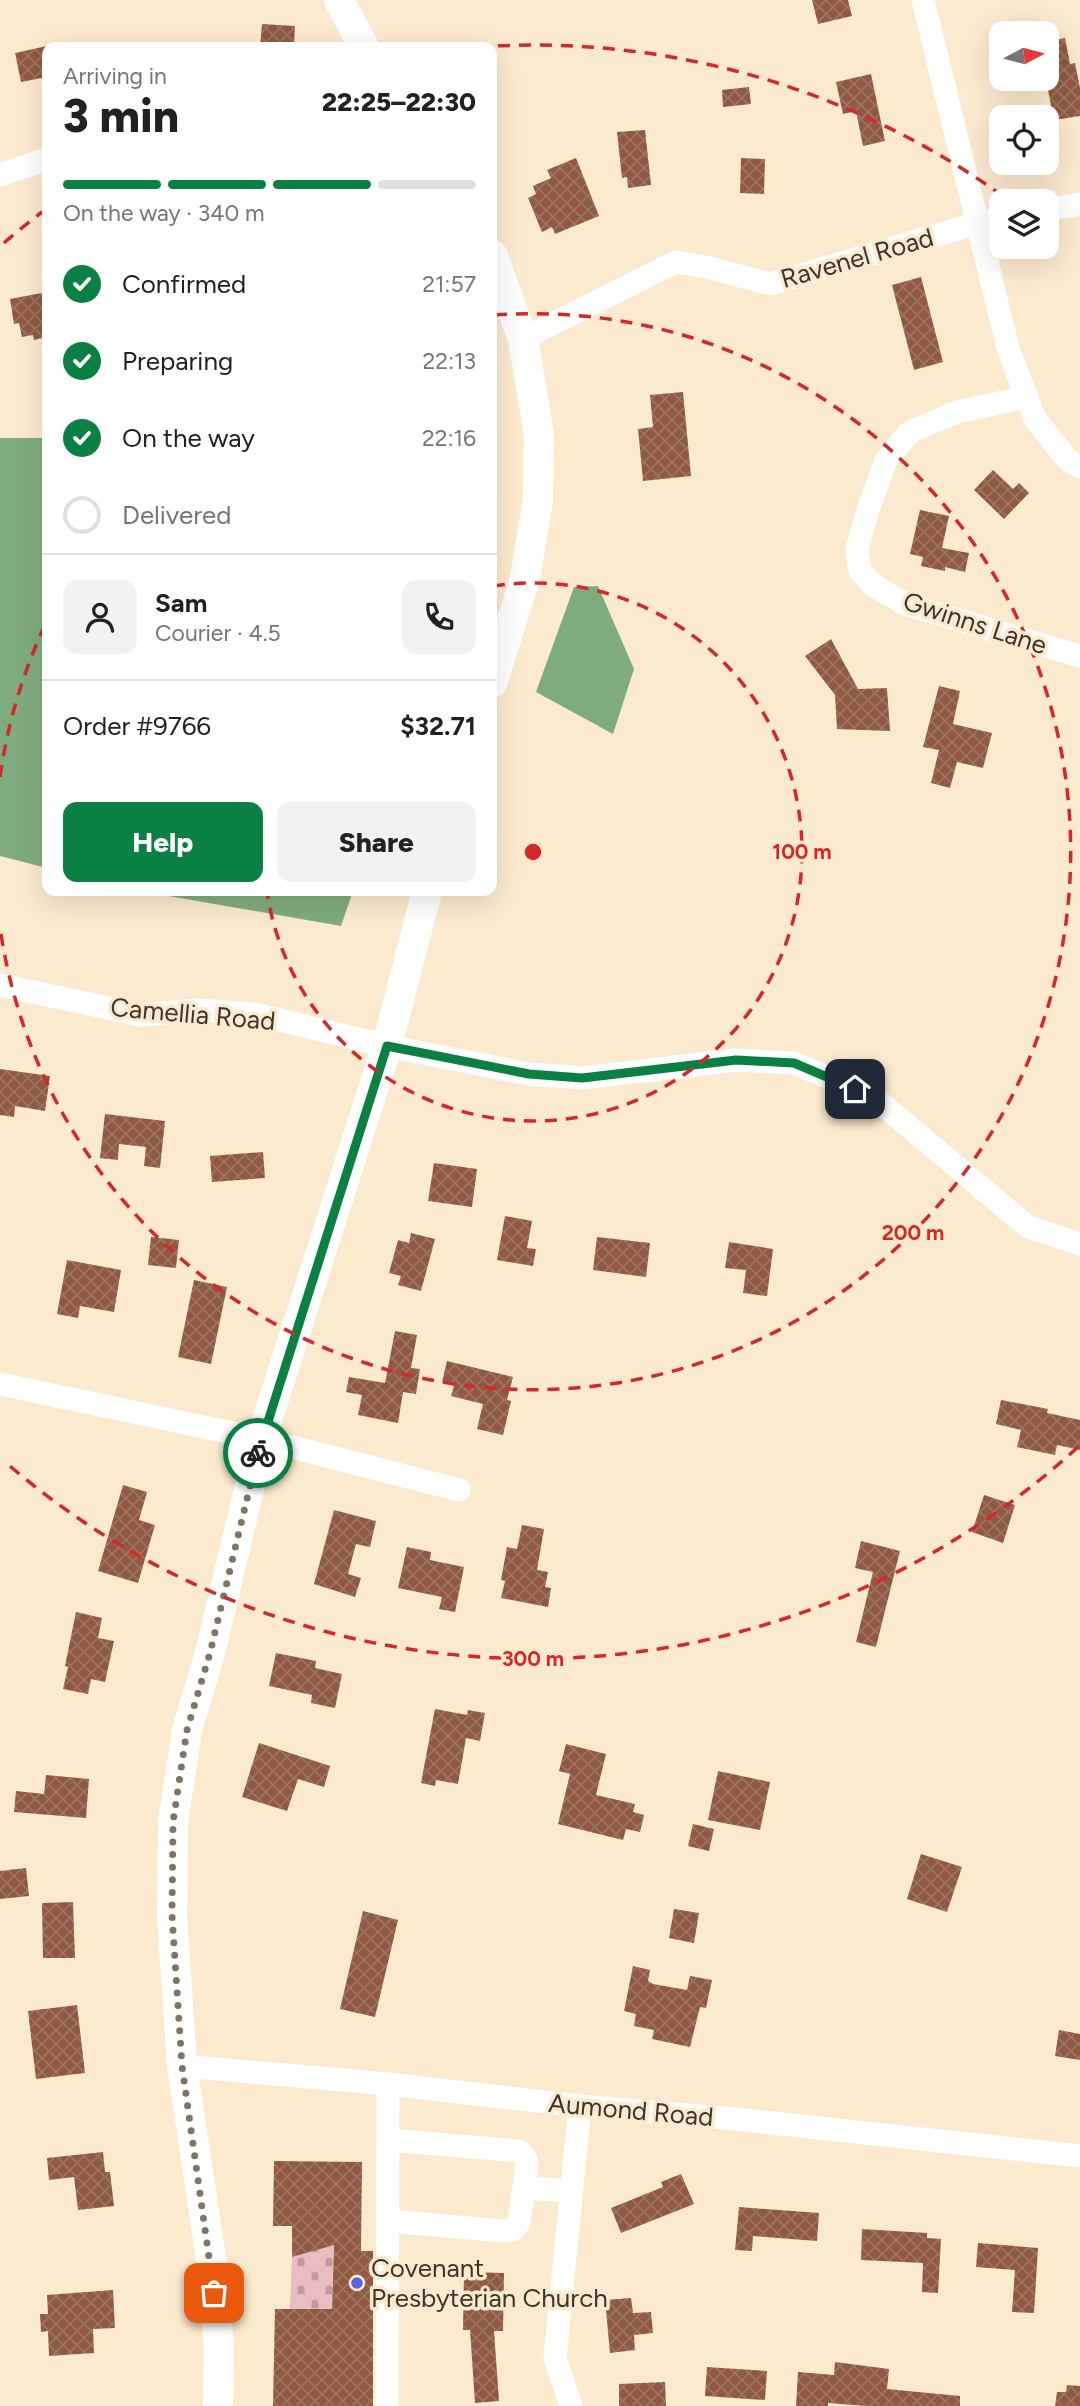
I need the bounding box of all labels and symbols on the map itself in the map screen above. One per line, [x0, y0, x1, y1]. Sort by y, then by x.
north arrow [989, 21, 1059, 91]
street label: Ravenel Road [777, 221, 937, 295]
street label: Gwinns Lane [899, 585, 1051, 661]
text: 100 m [772, 839, 832, 864]
centre of rings [521, 840, 545, 864]
street label: Camellia Road [109, 991, 277, 1037]
pin [825, 1059, 885, 1119]
text: 200 m [882, 1220, 944, 1245]
courier [223, 1418, 293, 1488]
text: 300 m [502, 1646, 564, 1671]
street label: Aumond Road [547, 2087, 715, 2133]
place label: Covenant Presbyterian Church [371, 2252, 608, 2314]
pin [184, 2263, 244, 2323]
marker: Covenant Presbyterian Church [349, 2275, 365, 2291]

